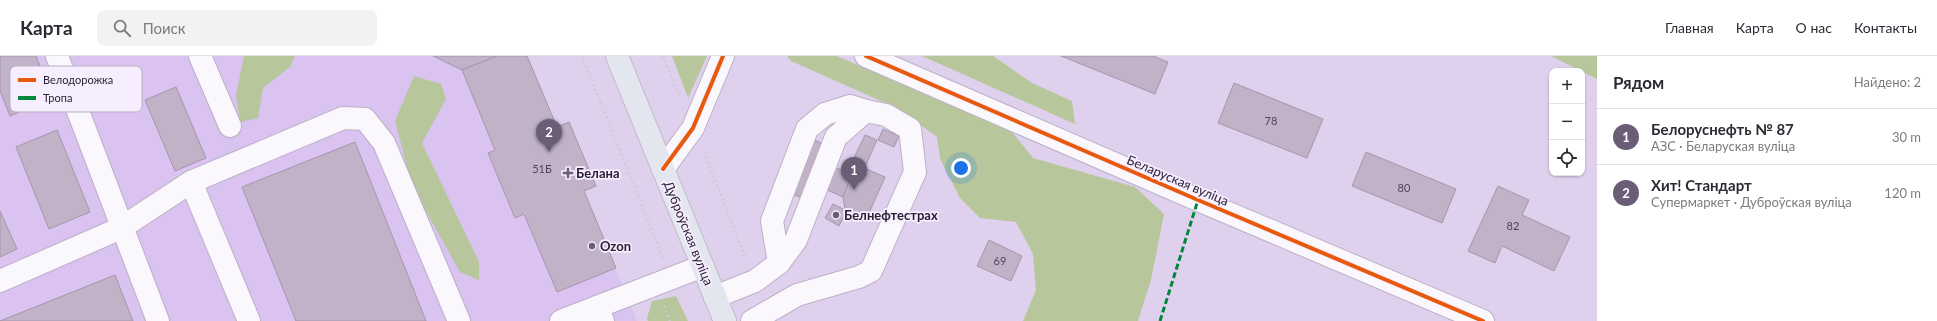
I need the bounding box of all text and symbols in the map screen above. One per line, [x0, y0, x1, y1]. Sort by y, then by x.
search box [97, 10, 377, 46]
text: Карта [20, 16, 73, 39]
icon: search [111, 17, 133, 39]
text: Поиск [143, 19, 186, 37]
text: Главная [1665, 19, 1714, 36]
text: Карта [1736, 19, 1774, 36]
text: О нас [1796, 19, 1832, 36]
text: Контакты [1854, 19, 1917, 36]
legend [10, 66, 142, 112]
map controls [1549, 68, 1585, 176]
button: + [1549, 68, 1585, 104]
text: Рядом [1613, 72, 1664, 93]
text: Велодорожка [43, 73, 113, 86]
text: Найдено: 2 [1854, 74, 1921, 90]
text: Тропа [43, 91, 72, 104]
button: − [1549, 104, 1585, 140]
house number: 78 [1265, 114, 1277, 127]
pin: 2 [536, 119, 562, 152]
text: Белоруснефть № 87 [1651, 120, 1794, 138]
text: 1 [1622, 129, 1630, 145]
text: 30 m [1892, 129, 1921, 145]
text: АЗС · Беларуская вуліца [1651, 138, 1795, 154]
button: locate [1549, 140, 1585, 176]
street label: Беларуская вуліца [1125, 151, 1231, 209]
pin: 1 [841, 157, 867, 190]
your location [951, 158, 971, 178]
house number: 51Б [532, 162, 552, 175]
place label: Белана [576, 165, 620, 181]
marker: Белана [563, 168, 573, 178]
text: Хит! Стандарт [1651, 176, 1752, 194]
street label: Дуброўская вуліца [661, 178, 717, 288]
house number: 80 [1398, 181, 1411, 194]
text: 2 [1622, 185, 1630, 201]
text: 120 m [1884, 185, 1921, 201]
text: Супермаркет · Дуброўская вуліца [1651, 194, 1852, 210]
place label: Белнефтестрах [844, 207, 938, 223]
marker: Белнефтестрах [831, 210, 841, 220]
house number: 82 [1507, 219, 1519, 232]
place label: Ozon [600, 238, 631, 254]
marker: Ozon [587, 241, 597, 251]
house number: 69 [994, 254, 1006, 267]

